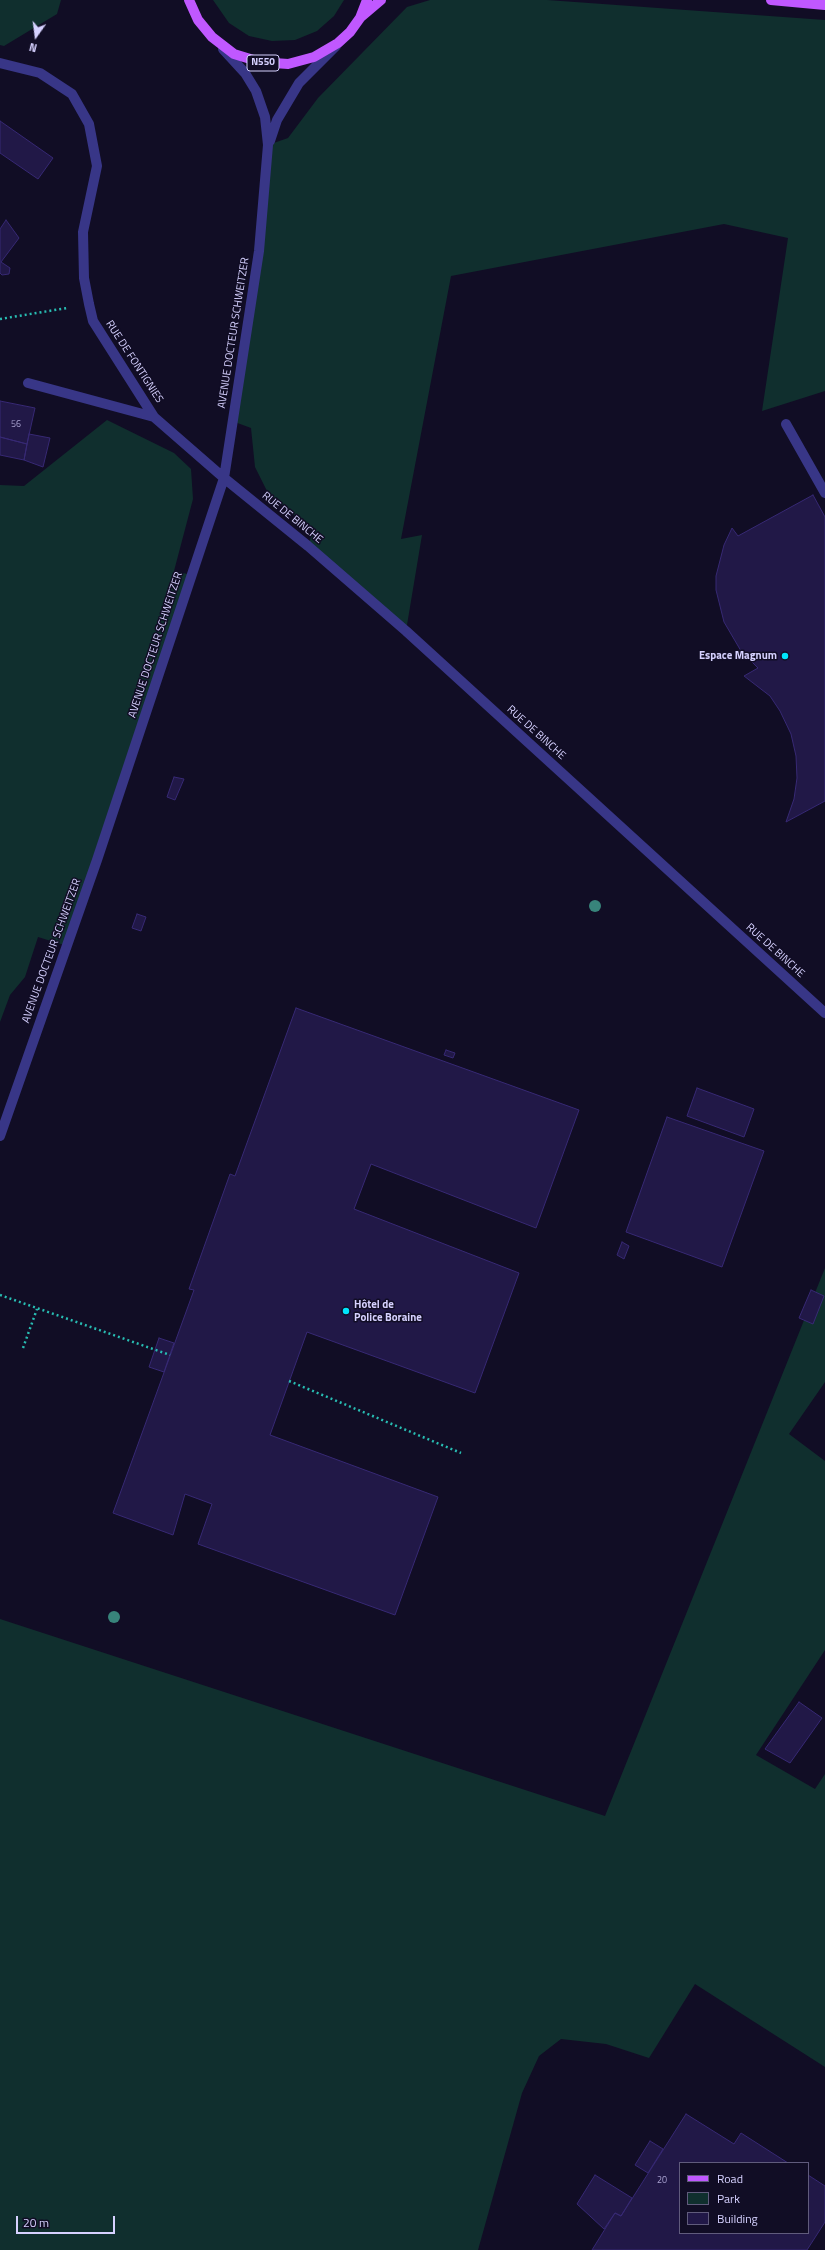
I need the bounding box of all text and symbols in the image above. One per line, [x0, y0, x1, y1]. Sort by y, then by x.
north arrow [16, 16, 56, 56]
text: N [27, 39, 39, 56]
road number: N550 [247, 55, 279, 71]
street label: AVENUE DOCTEUR SCHWEITZER [216, 257, 252, 409]
street label: RUE DE FONTIGNIES [102, 318, 166, 406]
house number: 56 [11, 420, 21, 430]
street label: RUE DE BINCHE [259, 489, 325, 547]
street label: AVENUE DOCTEUR SCHWEITZER [126, 570, 186, 720]
place label: Espace Magnum [699, 649, 777, 663]
marker: Espace Magnum [780, 651, 790, 661]
street label: RUE DE BINCHE [504, 703, 568, 763]
street label: AVENUE DOCTEUR SCHWEITZER [20, 877, 84, 1025]
street label: RUE DE BINCHE [743, 921, 807, 981]
place label: Hôtel de Police Boraine [354, 1298, 422, 1324]
marker: Hôtel de Police Boraine [341, 1306, 351, 1316]
legend [679, 2162, 809, 2234]
text: Road [717, 2169, 743, 2188]
house number: 20 [657, 2176, 667, 2186]
text: Park [717, 2189, 740, 2208]
scale bar [18, 2208, 117, 2234]
text: Building [717, 2209, 758, 2228]
text: 20 m [23, 2213, 49, 2232]

